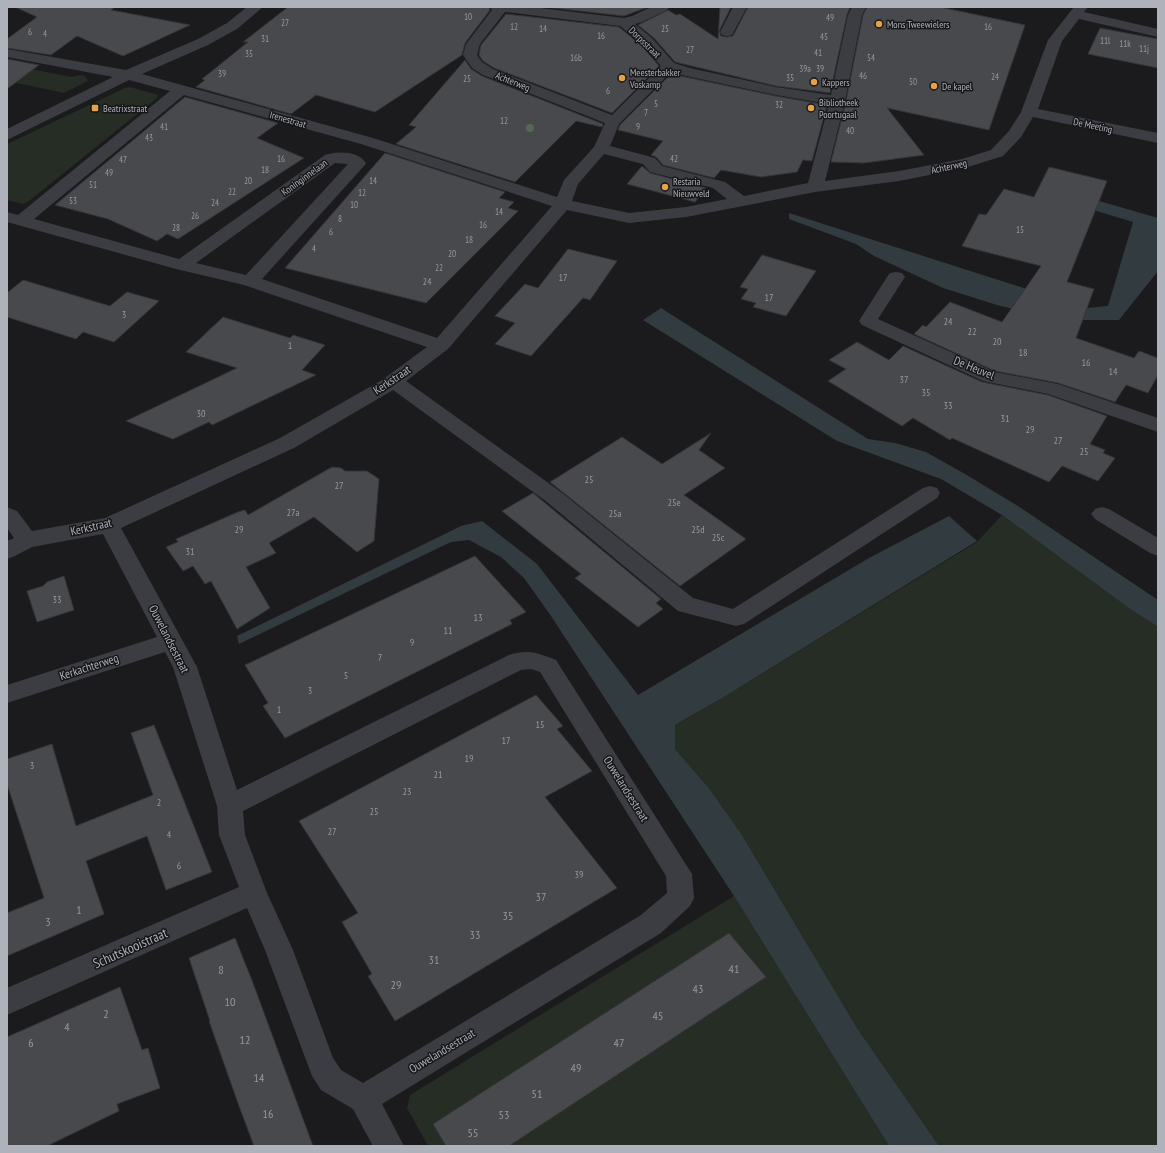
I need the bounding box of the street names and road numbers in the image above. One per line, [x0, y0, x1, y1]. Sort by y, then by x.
street label: Dorpsstraat [626, 24, 664, 61]
street label: Achterweg [494, 69, 532, 94]
street label: Irenestraat [268, 108, 308, 131]
street label: De Meeting [1072, 115, 1114, 136]
street label: Koninginnelaan [279, 156, 330, 199]
street label: Achterweg [930, 156, 968, 177]
street label: De Heuvel [952, 353, 997, 383]
street label: Kerkstraat [370, 361, 414, 398]
street label: Kerkstraat [69, 514, 114, 539]
street label: Ouwelandsestraat [146, 602, 193, 676]
street label: Kerkachterweg [57, 650, 120, 683]
street label: Ouwelandsestraat [600, 753, 653, 825]
street label: Schutskooistraat [90, 924, 170, 972]
street label: Ouwelandsestraat [406, 1025, 478, 1076]

